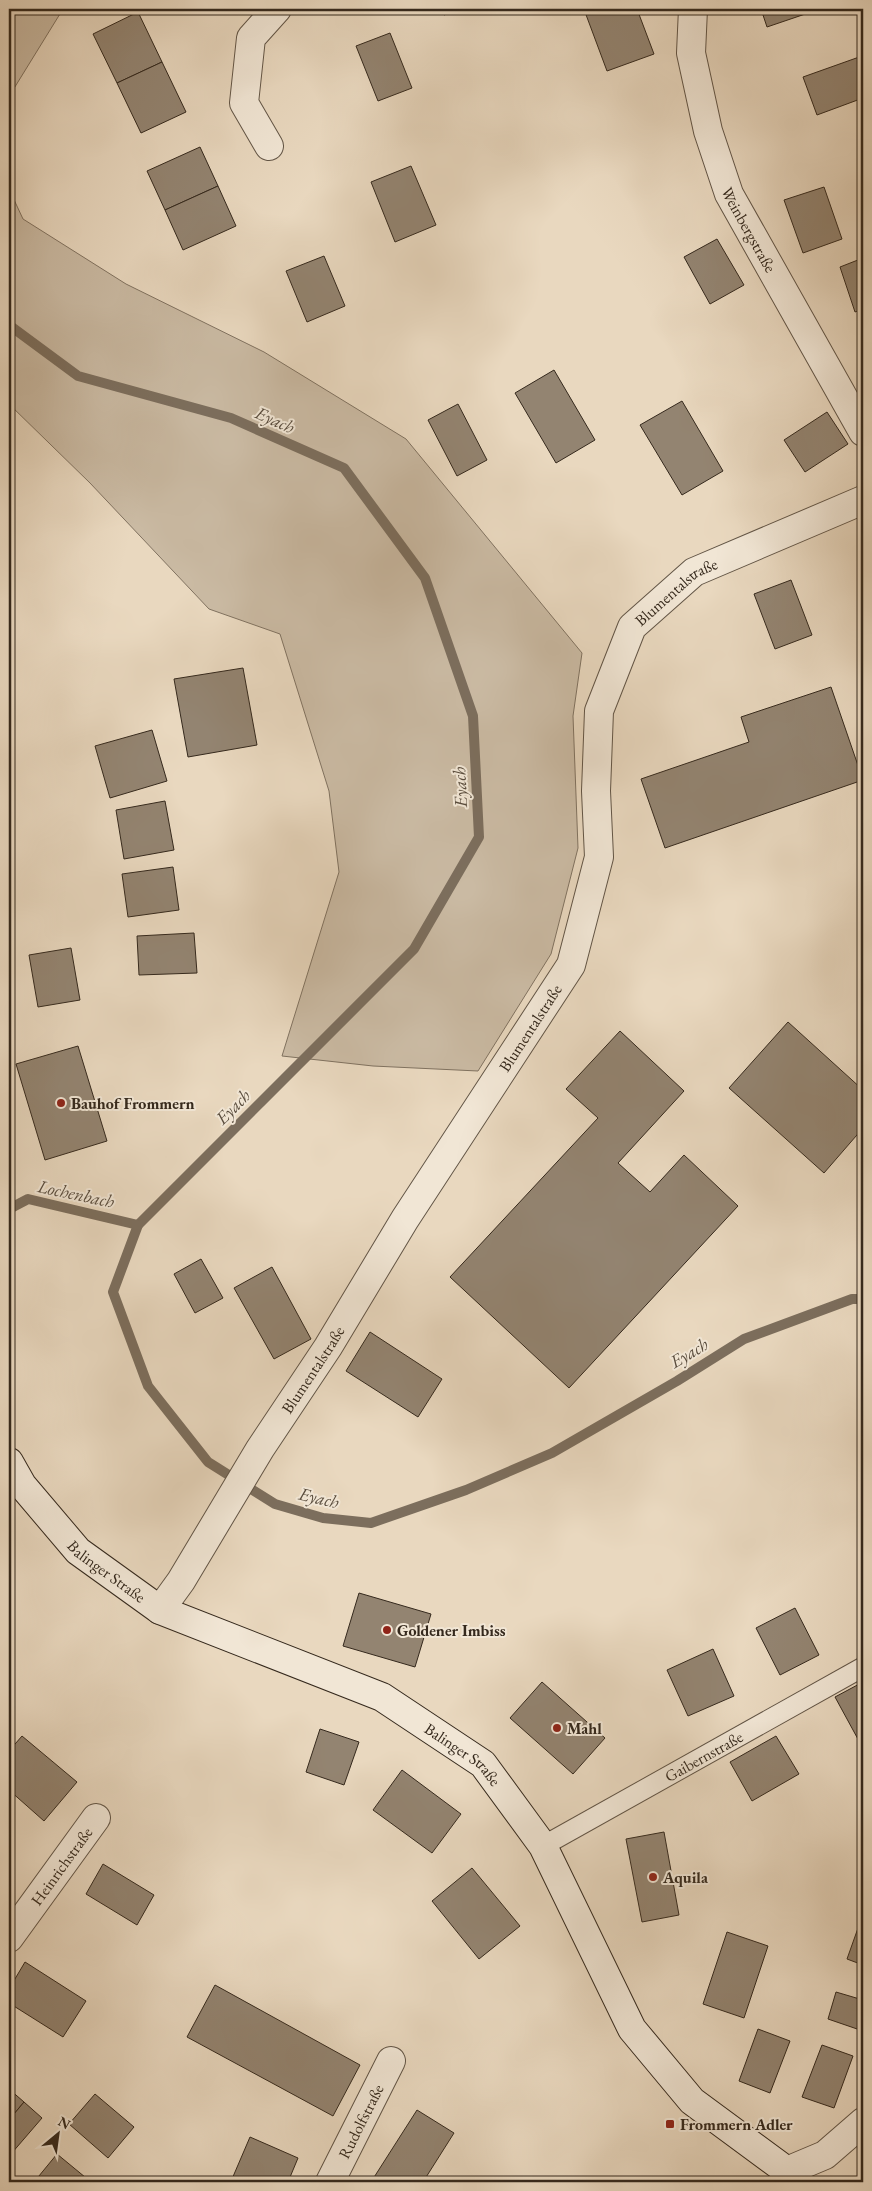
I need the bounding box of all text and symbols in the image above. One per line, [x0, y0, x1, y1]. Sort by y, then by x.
street label: Weinbergstraße [716, 184, 781, 276]
water label: Eyach [251, 400, 299, 439]
street label: Blumentalstraße [630, 553, 721, 631]
water label: Eyach [447, 766, 473, 809]
street label: Blumentalstraße [494, 980, 567, 1076]
water label: Eyach [209, 1084, 256, 1131]
place label: Bauhof Frommern [71, 1093, 195, 1114]
marker: Bauhof Frommern [55, 1097, 67, 1109]
water label: Lochenbach [35, 1174, 117, 1213]
street label: Blumentalstraße [277, 1322, 349, 1418]
water label: Eyach [665, 1332, 713, 1374]
water label: Eyach [296, 1482, 342, 1514]
street label: Balinger Straße [62, 1536, 150, 1607]
place label: Goldener Imbiss [397, 1620, 506, 1641]
marker: Goldener Imbiss [381, 1624, 393, 1636]
street label: Balinger Straße [420, 1718, 506, 1790]
place label: Mahl [567, 1718, 602, 1739]
marker: Mahl [551, 1722, 563, 1734]
street label: Gaibernstraße [661, 1726, 747, 1787]
street label: Heinrichstraße [26, 1823, 97, 1910]
place label: Aquila [662, 1867, 709, 1888]
marker: Aquila [647, 1871, 659, 1883]
street label: Rudolfstraße [333, 2081, 389, 2162]
north arrow [32, 2108, 82, 2158]
text: N [55, 2112, 74, 2134]
place label: Frommern Adler [680, 2114, 793, 2135]
marker: Frommern Adler [664, 2118, 676, 2130]

